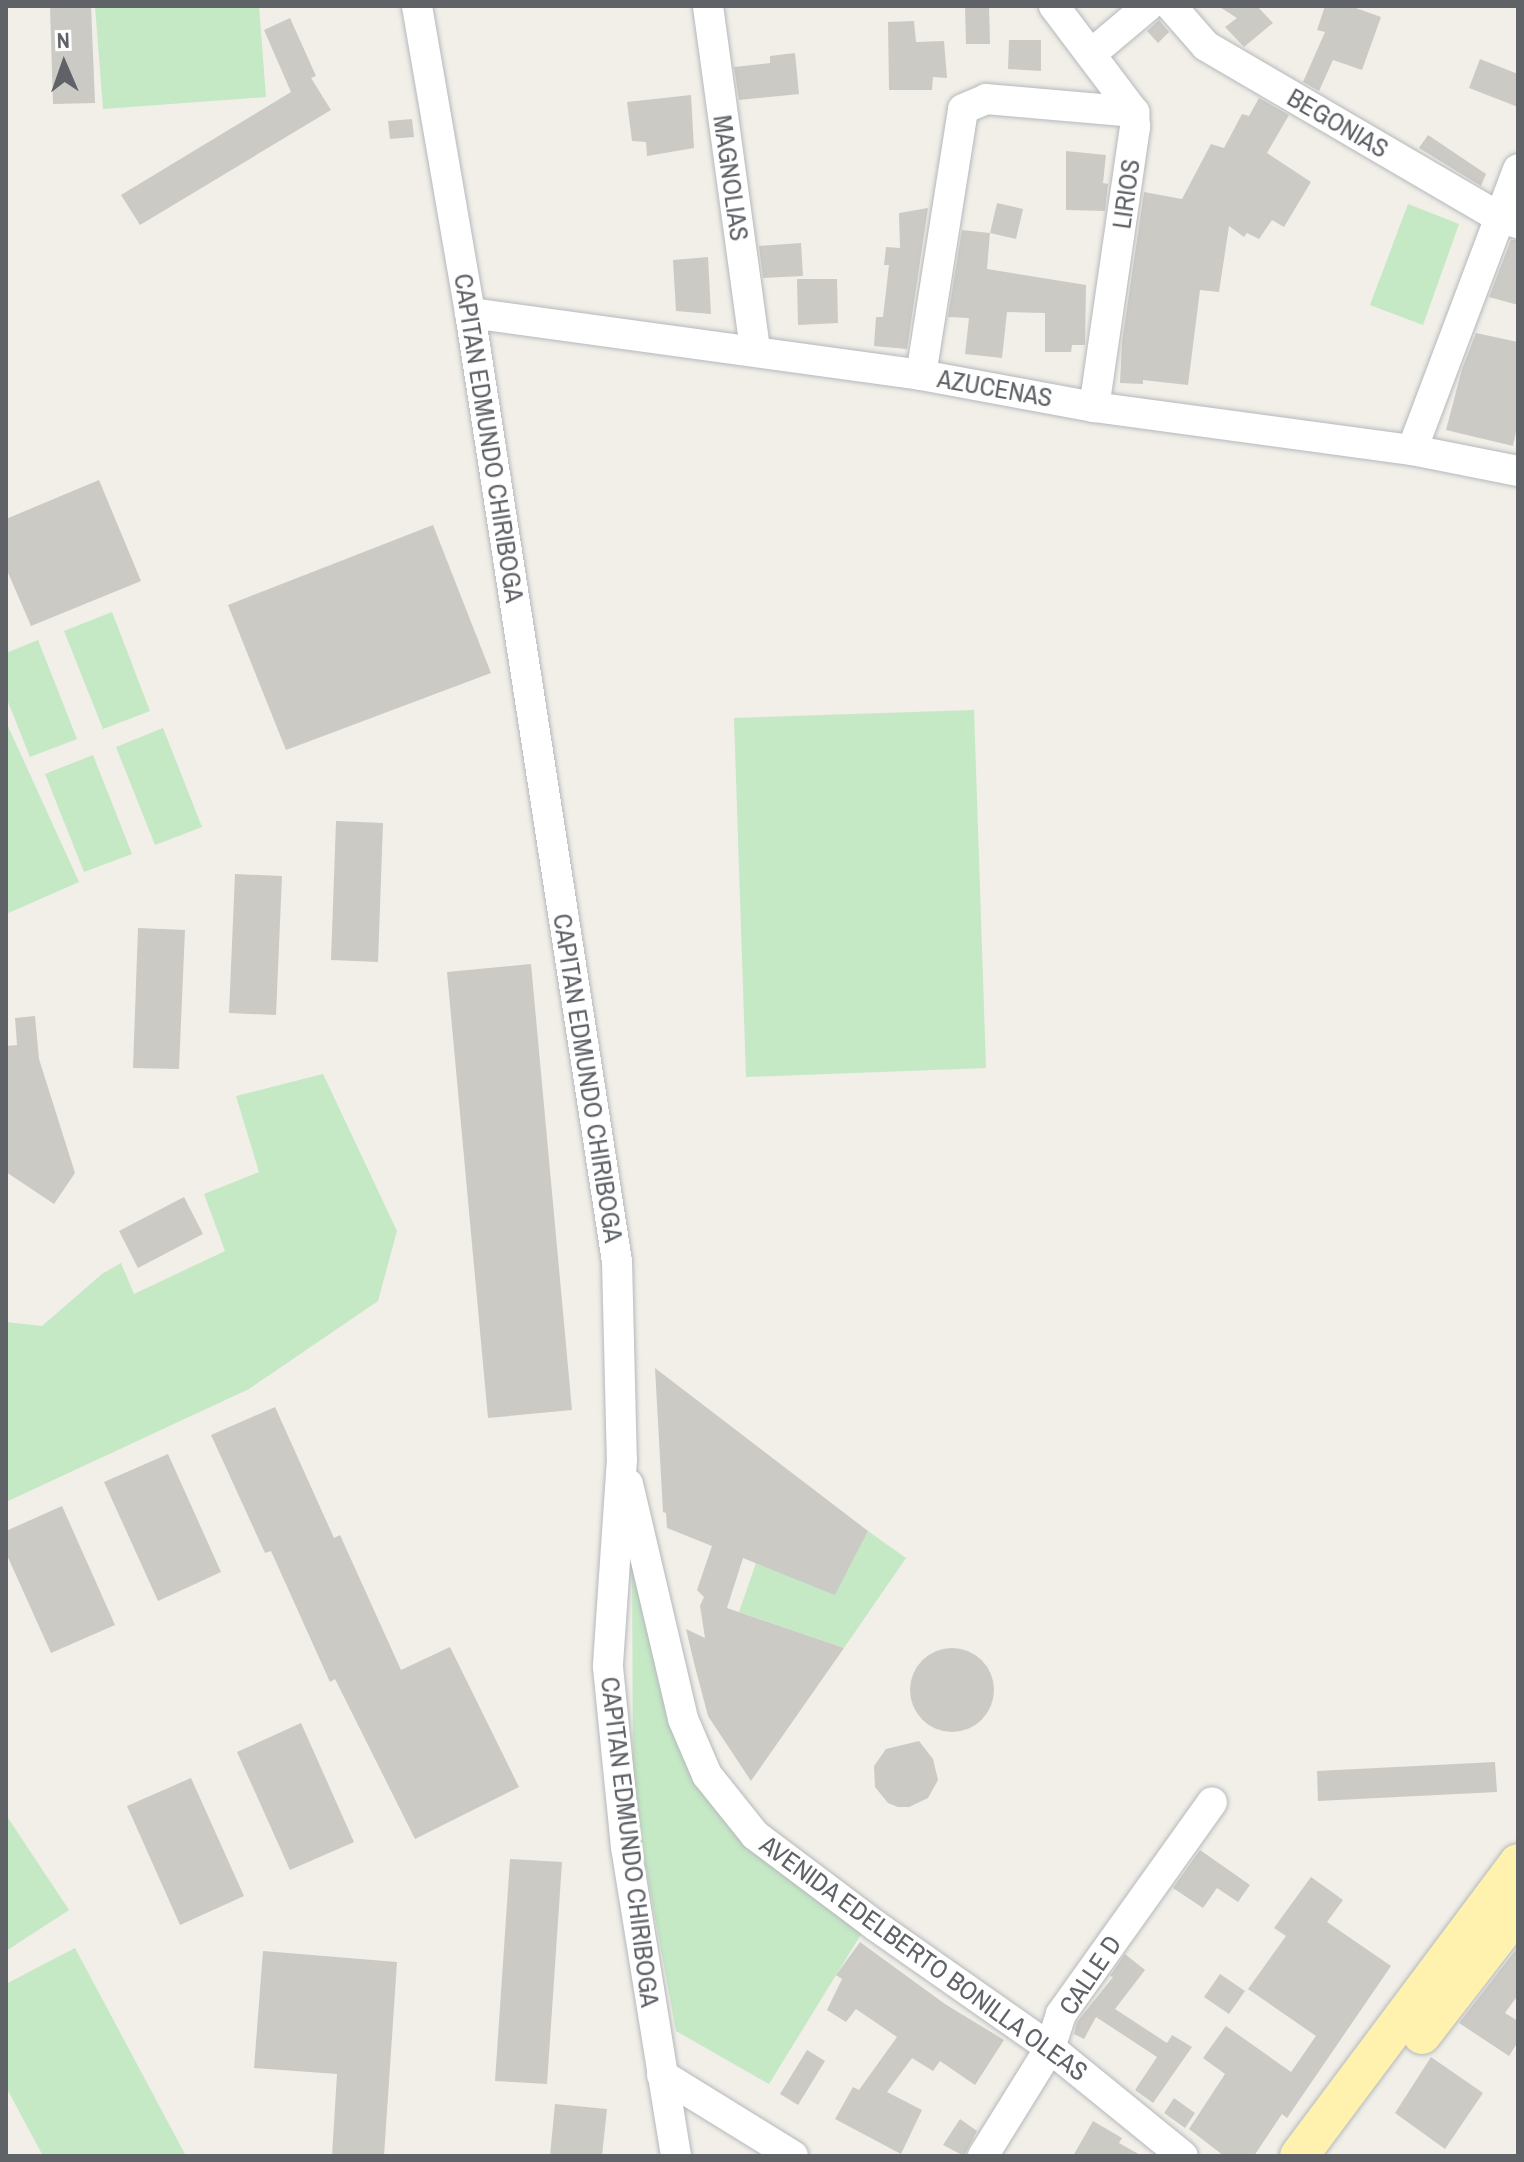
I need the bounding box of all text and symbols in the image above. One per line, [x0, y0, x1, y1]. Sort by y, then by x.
north arrow [24, 24, 104, 104]
text: N [56, 25, 70, 55]
street label: BEGONIAS [1282, 82, 1394, 164]
street label: MAGNOLIAS [707, 113, 755, 243]
street label: LIRIOS [1106, 157, 1146, 231]
street label: CAPITAN EDMUNDO CHIRIBOGA [448, 271, 530, 605]
street label: AZUCENAS [935, 363, 1055, 413]
street label: CAPITAN EDMUNDO CHIRIBOGA [547, 911, 629, 1245]
street label: CAPITAN EDMUNDO CHIRIBOGA [594, 1675, 666, 2009]
street label: AVENIDA EDELBERTO BONILLA OLEAS [753, 1828, 1095, 2088]
street label: CALLE D [1052, 1929, 1128, 2021]

